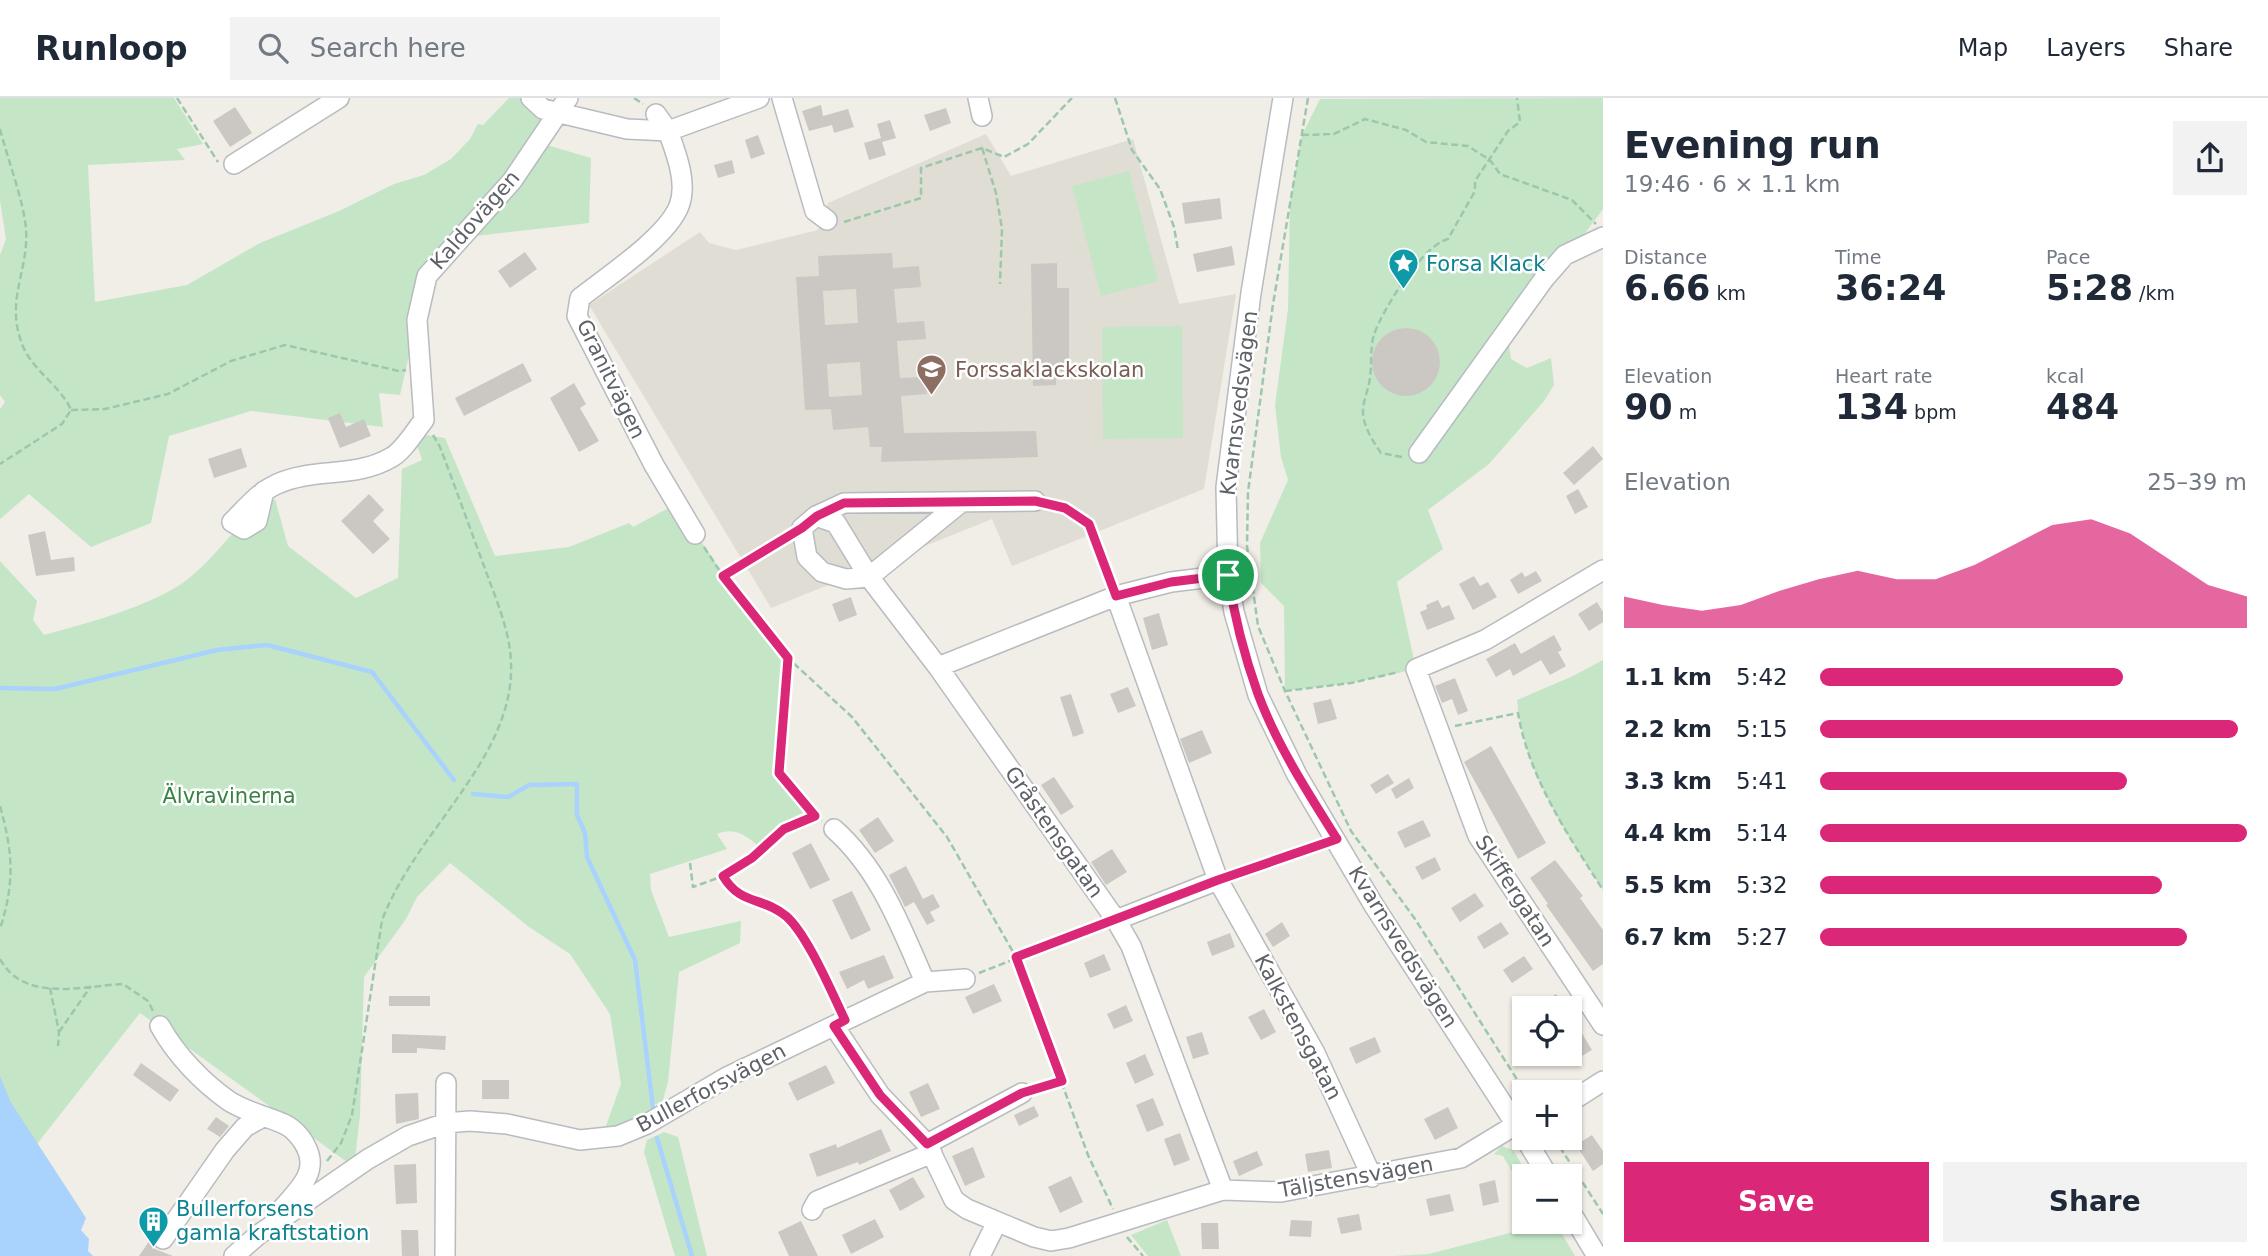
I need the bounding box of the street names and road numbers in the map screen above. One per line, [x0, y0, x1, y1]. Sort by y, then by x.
street label: Kaldovägen [426, 166, 524, 274]
street label: Kvarnsvedsvägen [1216, 309, 1262, 497]
street label: Granitvägen [572, 315, 650, 443]
street label: Gråstensgatan [1000, 761, 1109, 902]
street label: Skiffergatan [1470, 831, 1560, 951]
street label: Kvarnsvedsvägen [1344, 862, 1462, 1032]
street label: Kalkstensgatan [1250, 950, 1346, 1104]
street label: Bullerforsvägen [632, 1039, 790, 1137]
street label: Täljstensvägen [1276, 1152, 1435, 1203]

